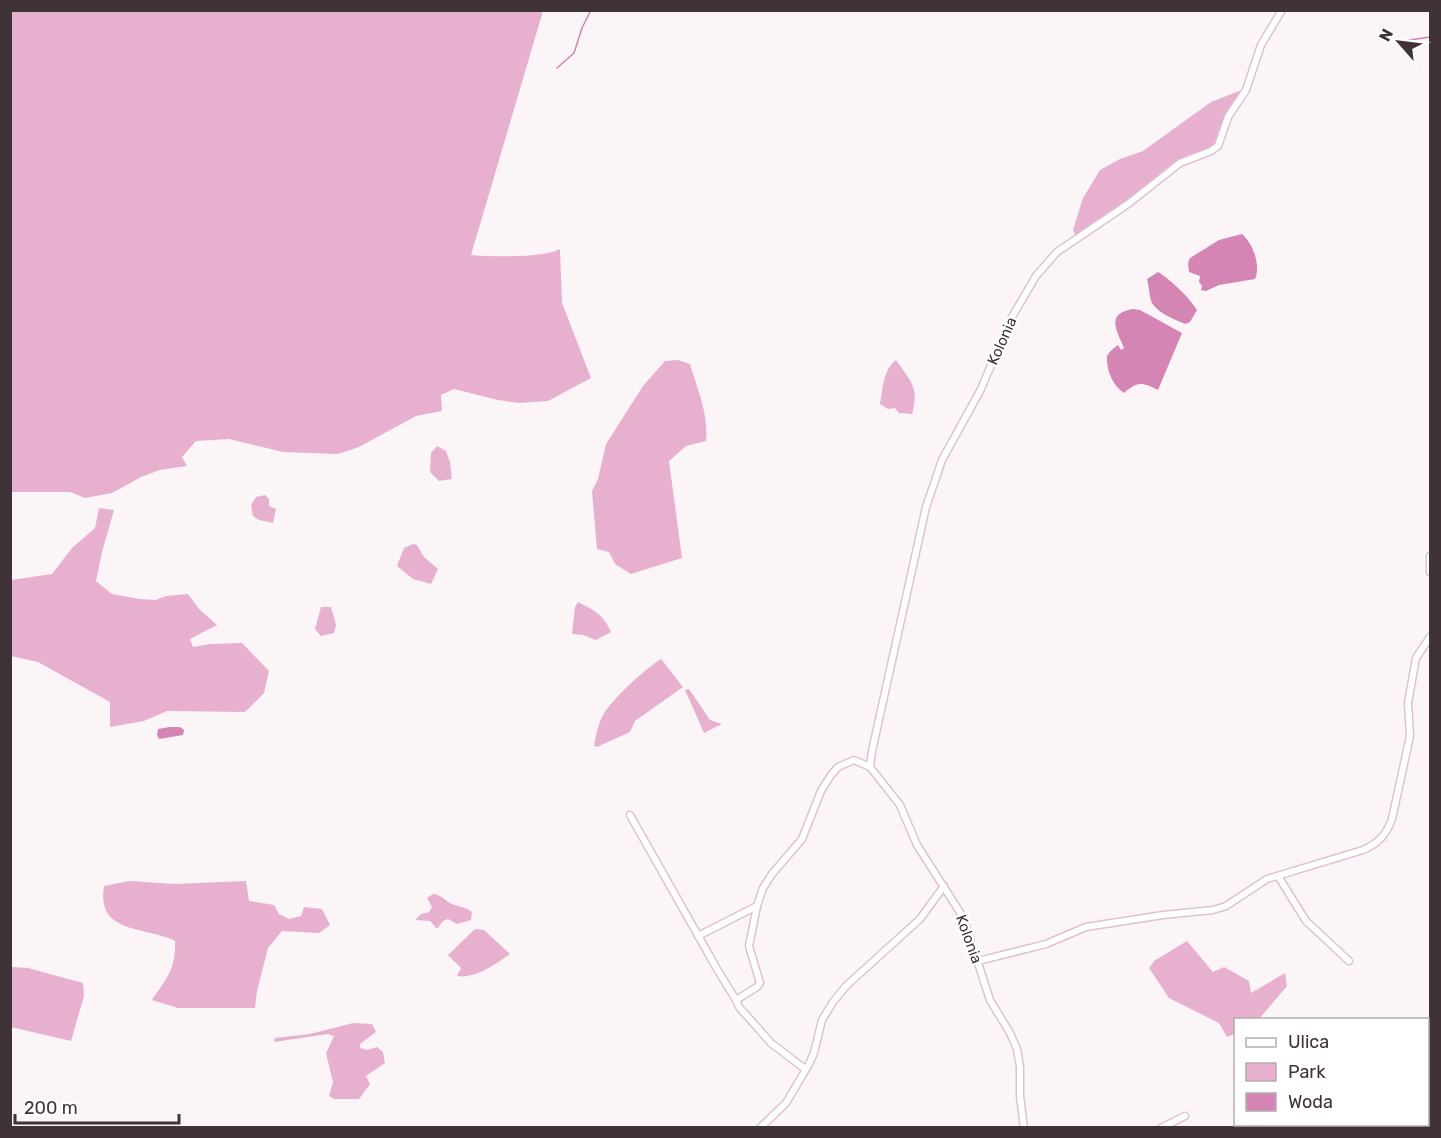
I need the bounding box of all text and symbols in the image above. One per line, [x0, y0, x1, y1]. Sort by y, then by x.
north arrow [1369, 12, 1429, 72]
text: N [1375, 26, 1397, 45]
street label: Kolonia [984, 314, 1020, 368]
street label: Kolonia [952, 912, 986, 966]
legend [1234, 1018, 1429, 1126]
text: Ulica [1288, 1031, 1329, 1053]
text: Park [1288, 1061, 1326, 1083]
scale bar [15, 1087, 178, 1125]
text: Woda [1288, 1091, 1333, 1113]
text: 200 m [24, 1097, 78, 1119]

